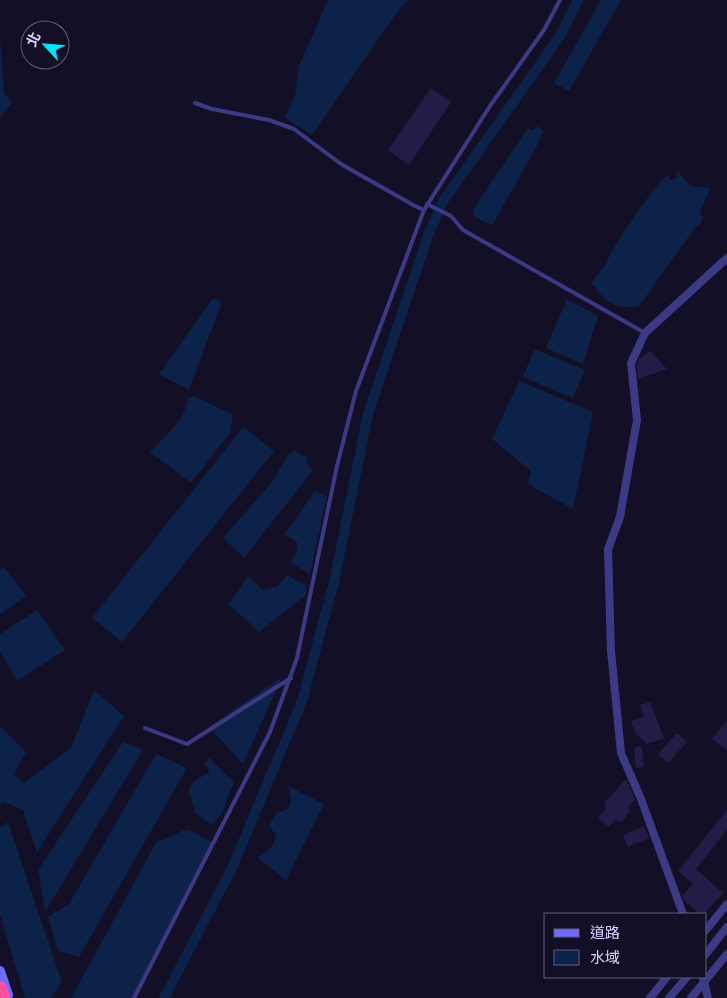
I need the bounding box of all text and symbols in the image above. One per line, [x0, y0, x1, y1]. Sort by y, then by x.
north arrow [20, 20, 70, 70]
text: 北 [22, 29, 44, 49]
legend [544, 913, 707, 978]
text: 道路 [590, 923, 620, 941]
text: 水域 [590, 948, 620, 966]

